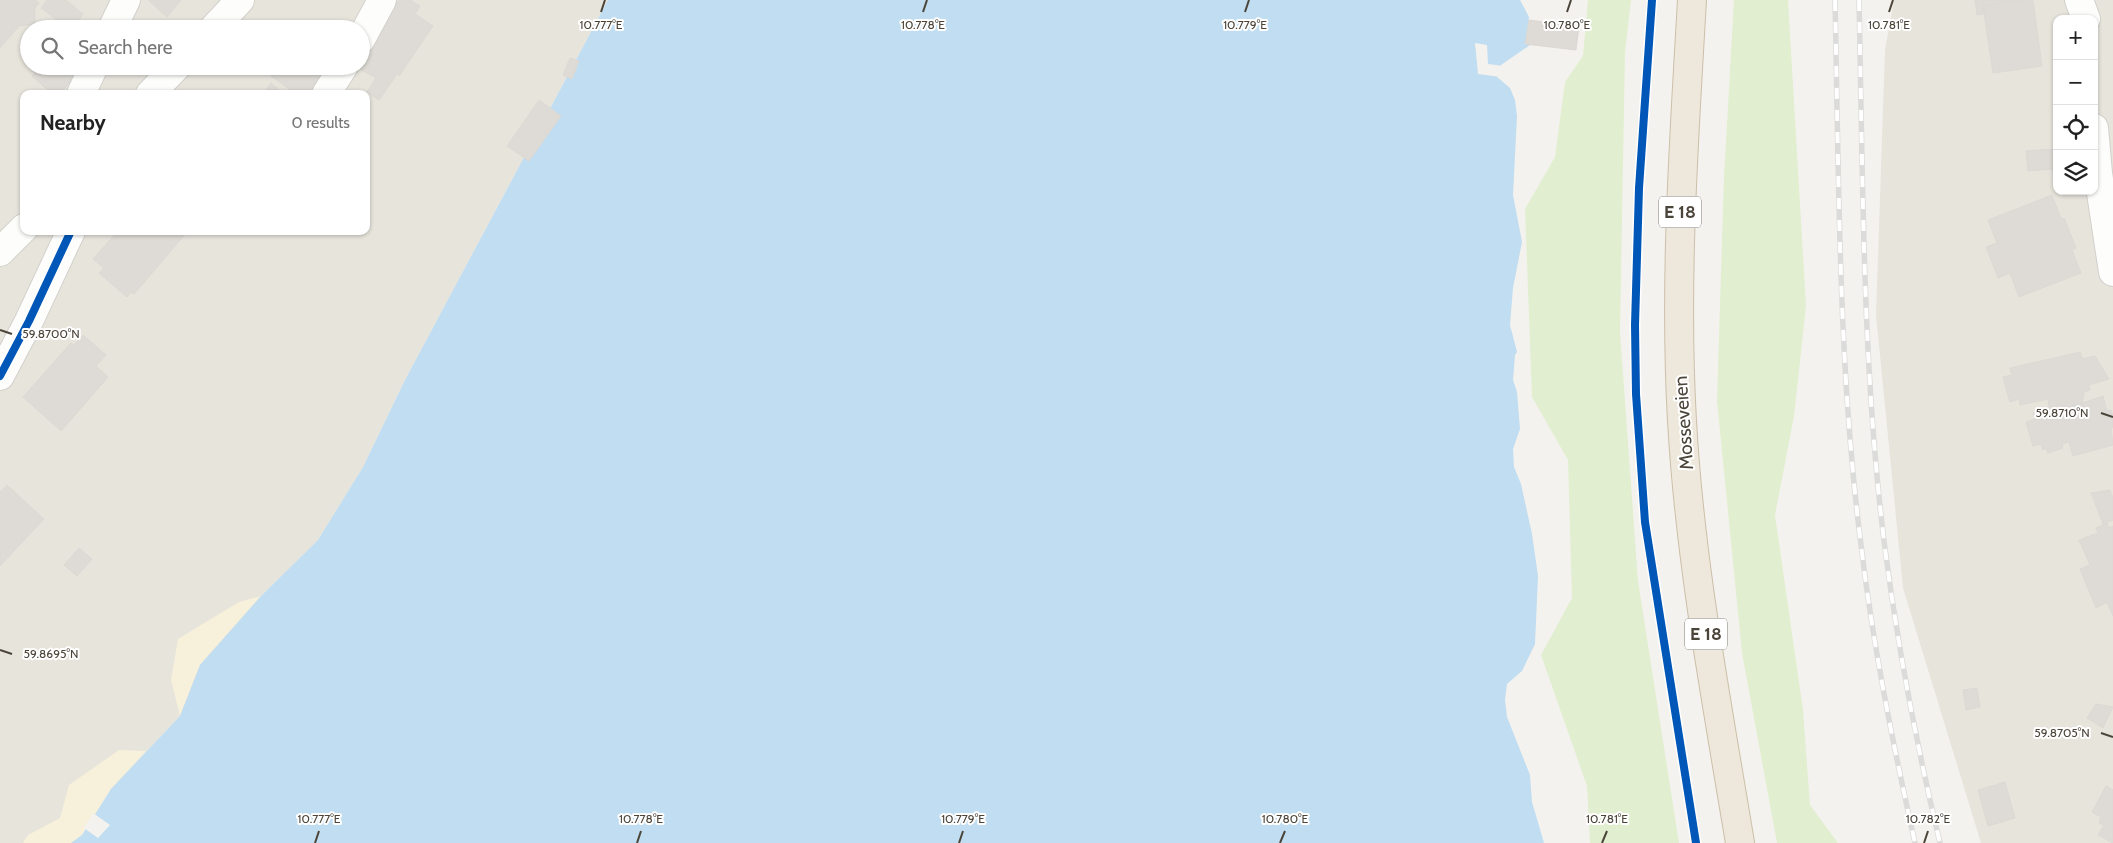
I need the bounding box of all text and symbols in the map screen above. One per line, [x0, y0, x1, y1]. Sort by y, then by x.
map controls [2053, 15, 2098, 195]
button: + [2053, 15, 2098, 60]
text: 10.777°E [580, 17, 623, 32]
text: 10.778°E [901, 17, 945, 32]
text: 10.779°E [1223, 17, 1267, 32]
text: 10.780°E [1544, 17, 1591, 32]
text: 10.781°E [1868, 17, 1910, 32]
search box [20, 20, 370, 75]
icon: search [38, 34, 66, 62]
text: Search here [78, 36, 172, 59]
button: − [2053, 60, 2098, 105]
button: locate [2053, 105, 2098, 150]
text: Nearby [40, 110, 106, 135]
text: 0 results [291, 113, 350, 132]
button: layers [2053, 150, 2098, 195]
road number: E 18 [1659, 196, 1701, 228]
text: 59.8700°N [22, 326, 80, 341]
street label: Mosseveien [1669, 375, 1698, 471]
text: 59.8710°N [2035, 405, 2089, 420]
road number: E 18 [1685, 618, 1727, 650]
text: 59.8695°N [24, 646, 78, 661]
text: 59.8705°N [2034, 725, 2090, 740]
text: 10.777°E [298, 811, 341, 826]
text: 10.778°E [619, 811, 663, 826]
text: 10.779°E [941, 811, 985, 826]
text: 10.780°E [1262, 811, 1309, 826]
text: 10.781°E [1586, 811, 1628, 826]
text: 10.782°E [1906, 811, 1951, 826]

